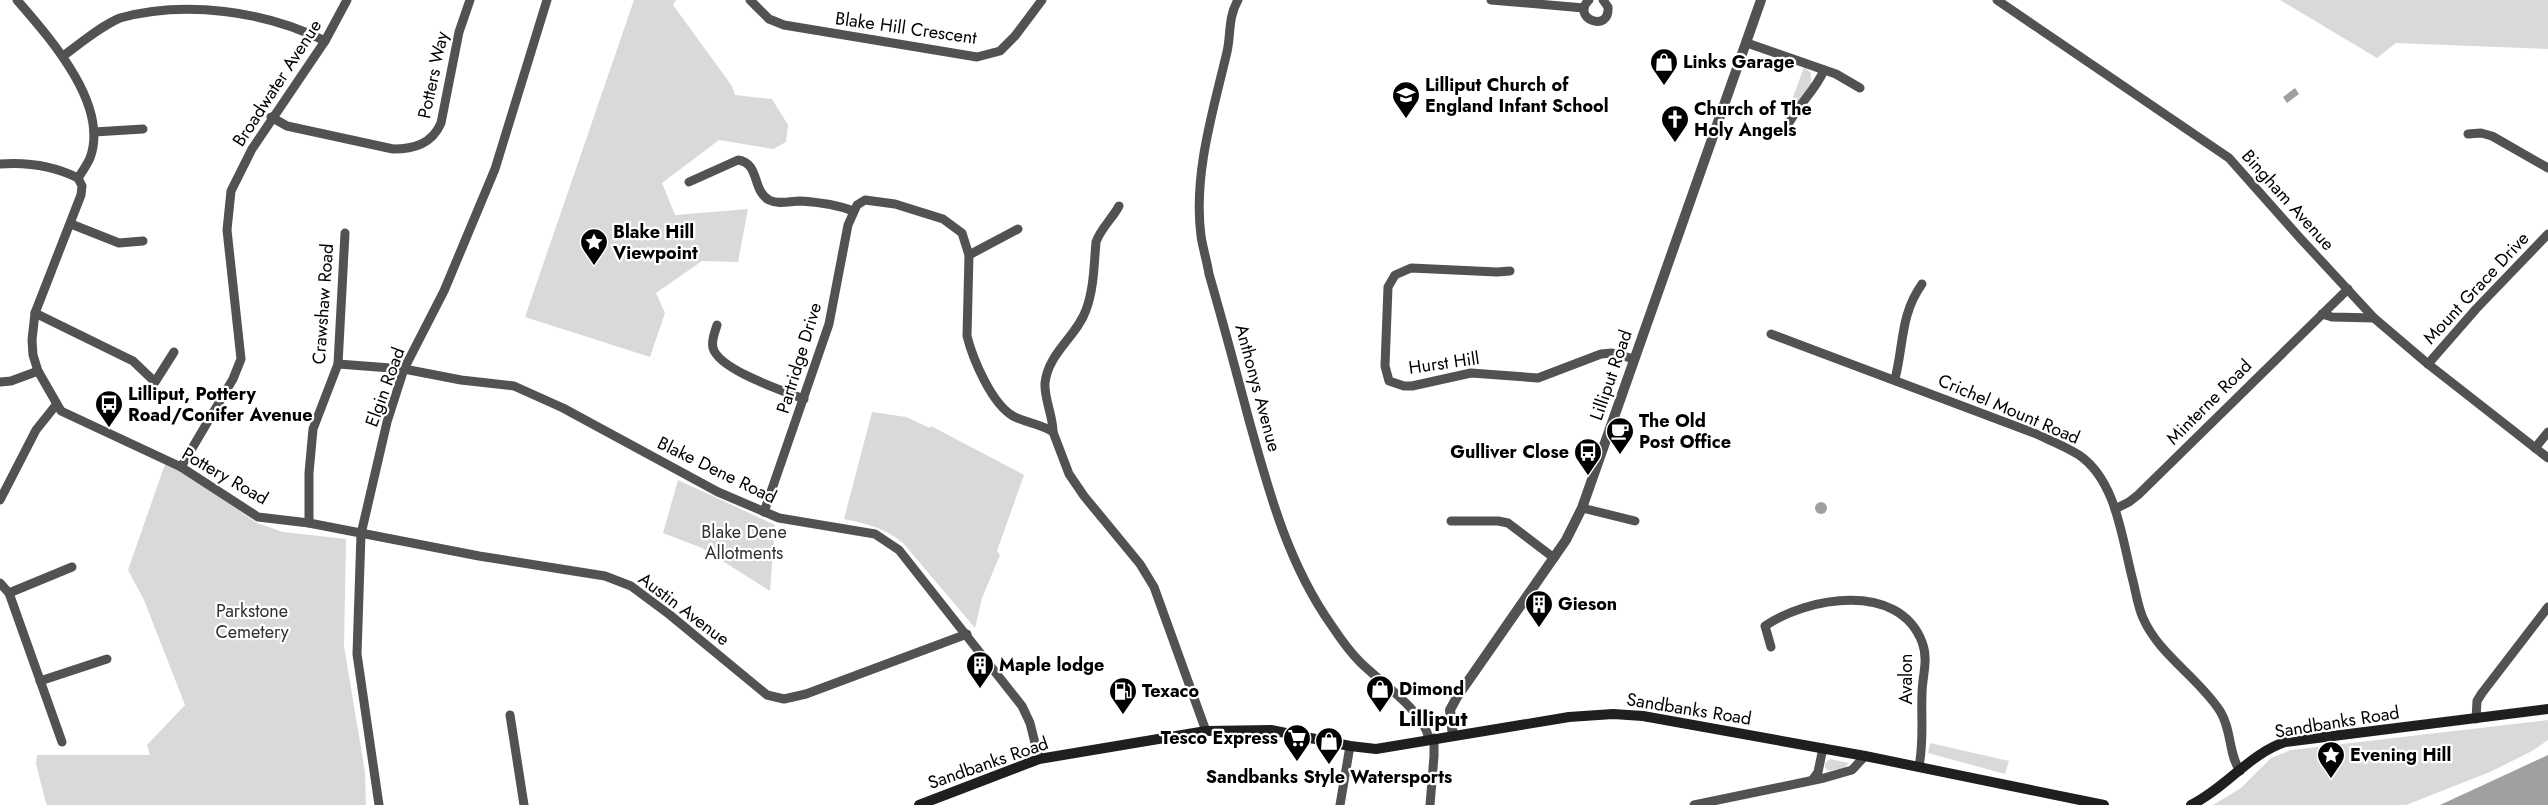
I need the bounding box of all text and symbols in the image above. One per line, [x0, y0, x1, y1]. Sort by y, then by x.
street label: Blake Hill Crescent [833, 5, 979, 51]
street label: Broadwater Avenue [226, 14, 328, 152]
street label: Potters Way [411, 29, 455, 121]
shop icon: Links Garage [1649, 47, 1679, 86]
place label: Links Garage [1683, 49, 1795, 75]
place label: Lilliput Church of England Infant School [1425, 72, 1609, 119]
school or university icon: Lilliput Church of England Infant School [1391, 80, 1421, 119]
place label: Church of The Holy Angels [1694, 96, 1812, 143]
church icon: Church of The Holy Angels [1660, 104, 1690, 143]
street label: Bingham Avenue [2235, 144, 2341, 256]
place label: Blake Hill Viewpoint [612, 219, 698, 266]
street label: Mount Grace Drive [2417, 226, 2535, 350]
place icon: Blake Hill Viewpoint [579, 227, 609, 266]
street label: Crawshaw Road [306, 243, 340, 365]
street label: Partridge Drive [770, 299, 828, 417]
street label: Anthonys Avenue [1228, 321, 1288, 455]
street label: Lilliput Road [1583, 326, 1639, 424]
street label: Elgin Road [359, 344, 411, 430]
street label: Hurst Hill [1407, 345, 1481, 381]
street label: Minterne Road [2160, 353, 2258, 451]
street label: Crichel Mount Road [1934, 367, 2084, 451]
place label: Lilliput, Pottery Road/Conifer Avenue [128, 381, 312, 428]
bus stop icon: Lilliput, Pottery Road/Conifer Avenue [94, 389, 124, 428]
place label: The Old Post Office [1639, 408, 1731, 455]
cafe icon: The Old Post Office [1605, 416, 1635, 455]
street label: Blake Dene Road [653, 430, 781, 510]
bus stop icon: Gulliver Close [1573, 437, 1603, 476]
place label: Gulliver Close [1450, 439, 1569, 465]
street label: Pottery Road [177, 441, 273, 511]
park label: Blake Dene Allotments [701, 519, 787, 566]
street label: Austin Avenue [633, 566, 735, 652]
building icon: Gieson [1524, 589, 1554, 628]
place label: Gieson [1558, 591, 1617, 617]
park label: Parkstone Cemetery [215, 598, 289, 645]
building icon: Maple lodge [965, 650, 995, 689]
place label: Maple lodge [999, 652, 1104, 678]
street label: Avalon [1893, 654, 1919, 704]
shop icon: Dimond [1365, 674, 1395, 713]
fuel station icon: Texaco [1108, 676, 1138, 715]
place label: Dimond [1399, 676, 1464, 702]
place label: Texaco [1142, 678, 1200, 704]
street label: Sandbanks Road [1625, 686, 1753, 732]
street label: Sandbanks Road [2273, 699, 2401, 745]
district label: Lilliput [1399, 702, 1467, 734]
supermarket icon: Tesco Express [1282, 723, 1312, 762]
place label: Tesco Express [1161, 725, 1278, 751]
shop icon: Sandbanks Style Watersports [1314, 726, 1344, 765]
street label: Sandbanks Road [924, 730, 1052, 796]
place icon: Evening Hill [2316, 740, 2346, 779]
place label: Evening Hill [2350, 742, 2451, 768]
place label: Sandbanks Style Watersports [1206, 764, 1452, 790]

